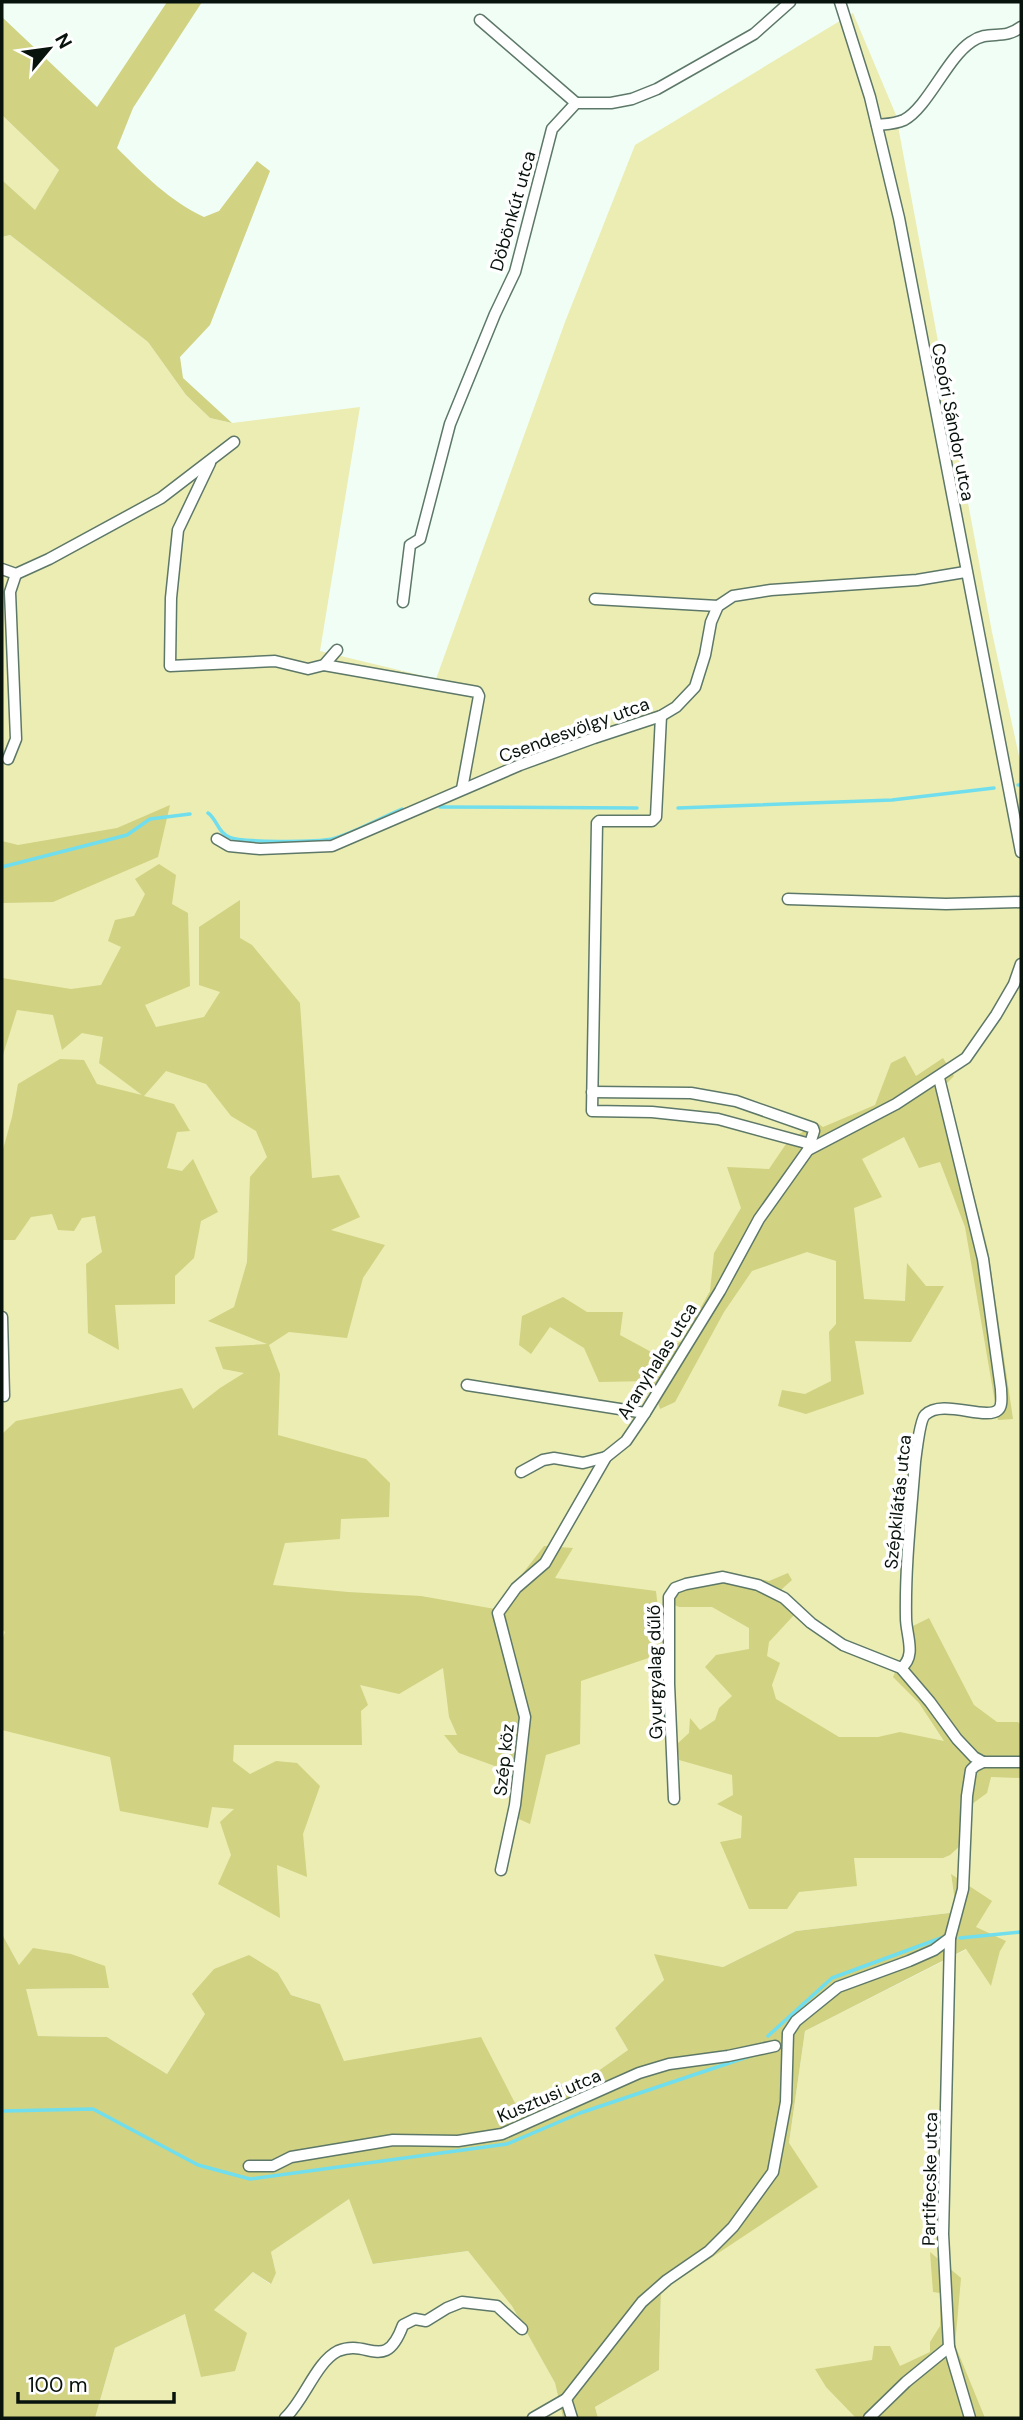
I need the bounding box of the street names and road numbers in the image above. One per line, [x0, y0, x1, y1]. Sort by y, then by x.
street label: Döbönkút utca [484, 148, 542, 274]
street label: Csoóri Sándor utca [926, 341, 980, 503]
street label: Csendesvölgy utca [496, 692, 652, 768]
street label: Aranyhalas utca [611, 1298, 703, 1424]
street label: Szépkilátás utca [879, 1434, 917, 1570]
street label: Gyurgyalag dűlő [642, 1604, 668, 1740]
street label: Szép köz [488, 1723, 520, 1797]
street label: Kusztusi utca [493, 2063, 605, 2129]
street label: Partifecske utca [917, 2112, 943, 2246]

